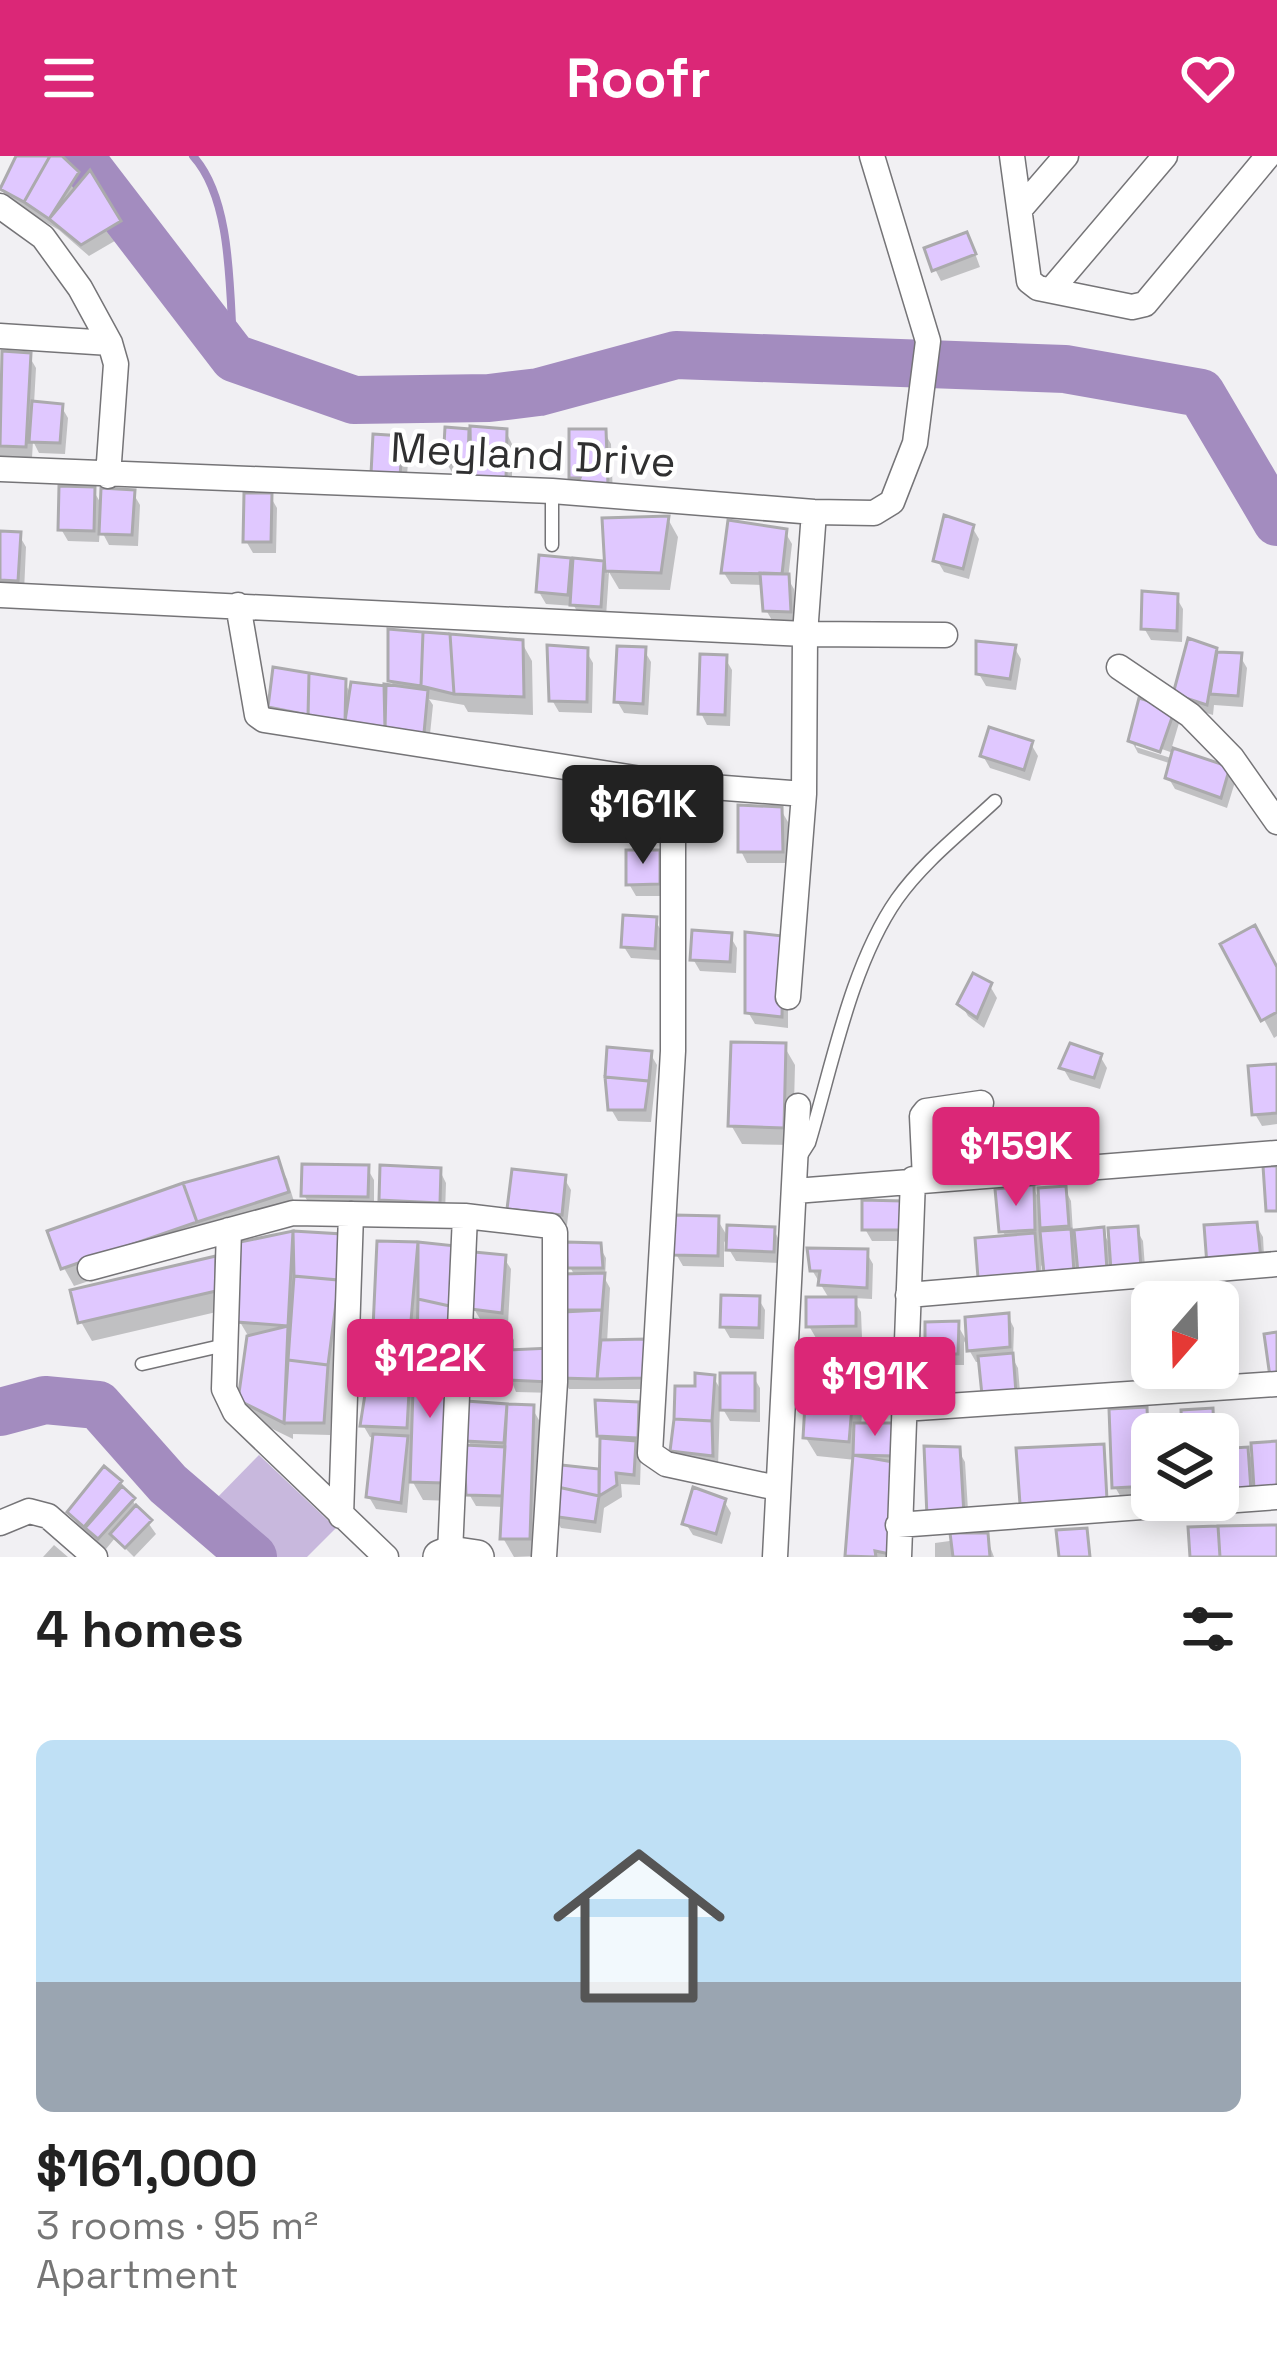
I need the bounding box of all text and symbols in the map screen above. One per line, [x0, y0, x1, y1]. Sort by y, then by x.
text: Roofr [566, 44, 711, 113]
icon: menu [36, 45, 102, 111]
icon: heart [1175, 45, 1241, 111]
street label: Meyland Drive [389, 421, 677, 488]
pin: $161K [559, 765, 727, 867]
text: $161K [589, 779, 697, 828]
pin: $159K [932, 1107, 1100, 1209]
text: $159K [959, 1121, 1073, 1170]
north arrow [1131, 1281, 1239, 1389]
map controls [1131, 1281, 1239, 1521]
pin: $122K [346, 1319, 514, 1421]
text: $122K [374, 1333, 486, 1382]
pin: $191K [791, 1337, 959, 1439]
text: $191K [821, 1351, 929, 1400]
button: layers [1131, 1413, 1239, 1521]
icon: filters [1175, 1596, 1241, 1662]
text: 4 homes [36, 1597, 244, 1662]
icon: home [531, 1818, 747, 2034]
text: $161,000 [36, 2136, 258, 2201]
text: 3 rooms · 95 m² [36, 2201, 318, 2250]
text: Apartment [36, 2250, 239, 2299]

